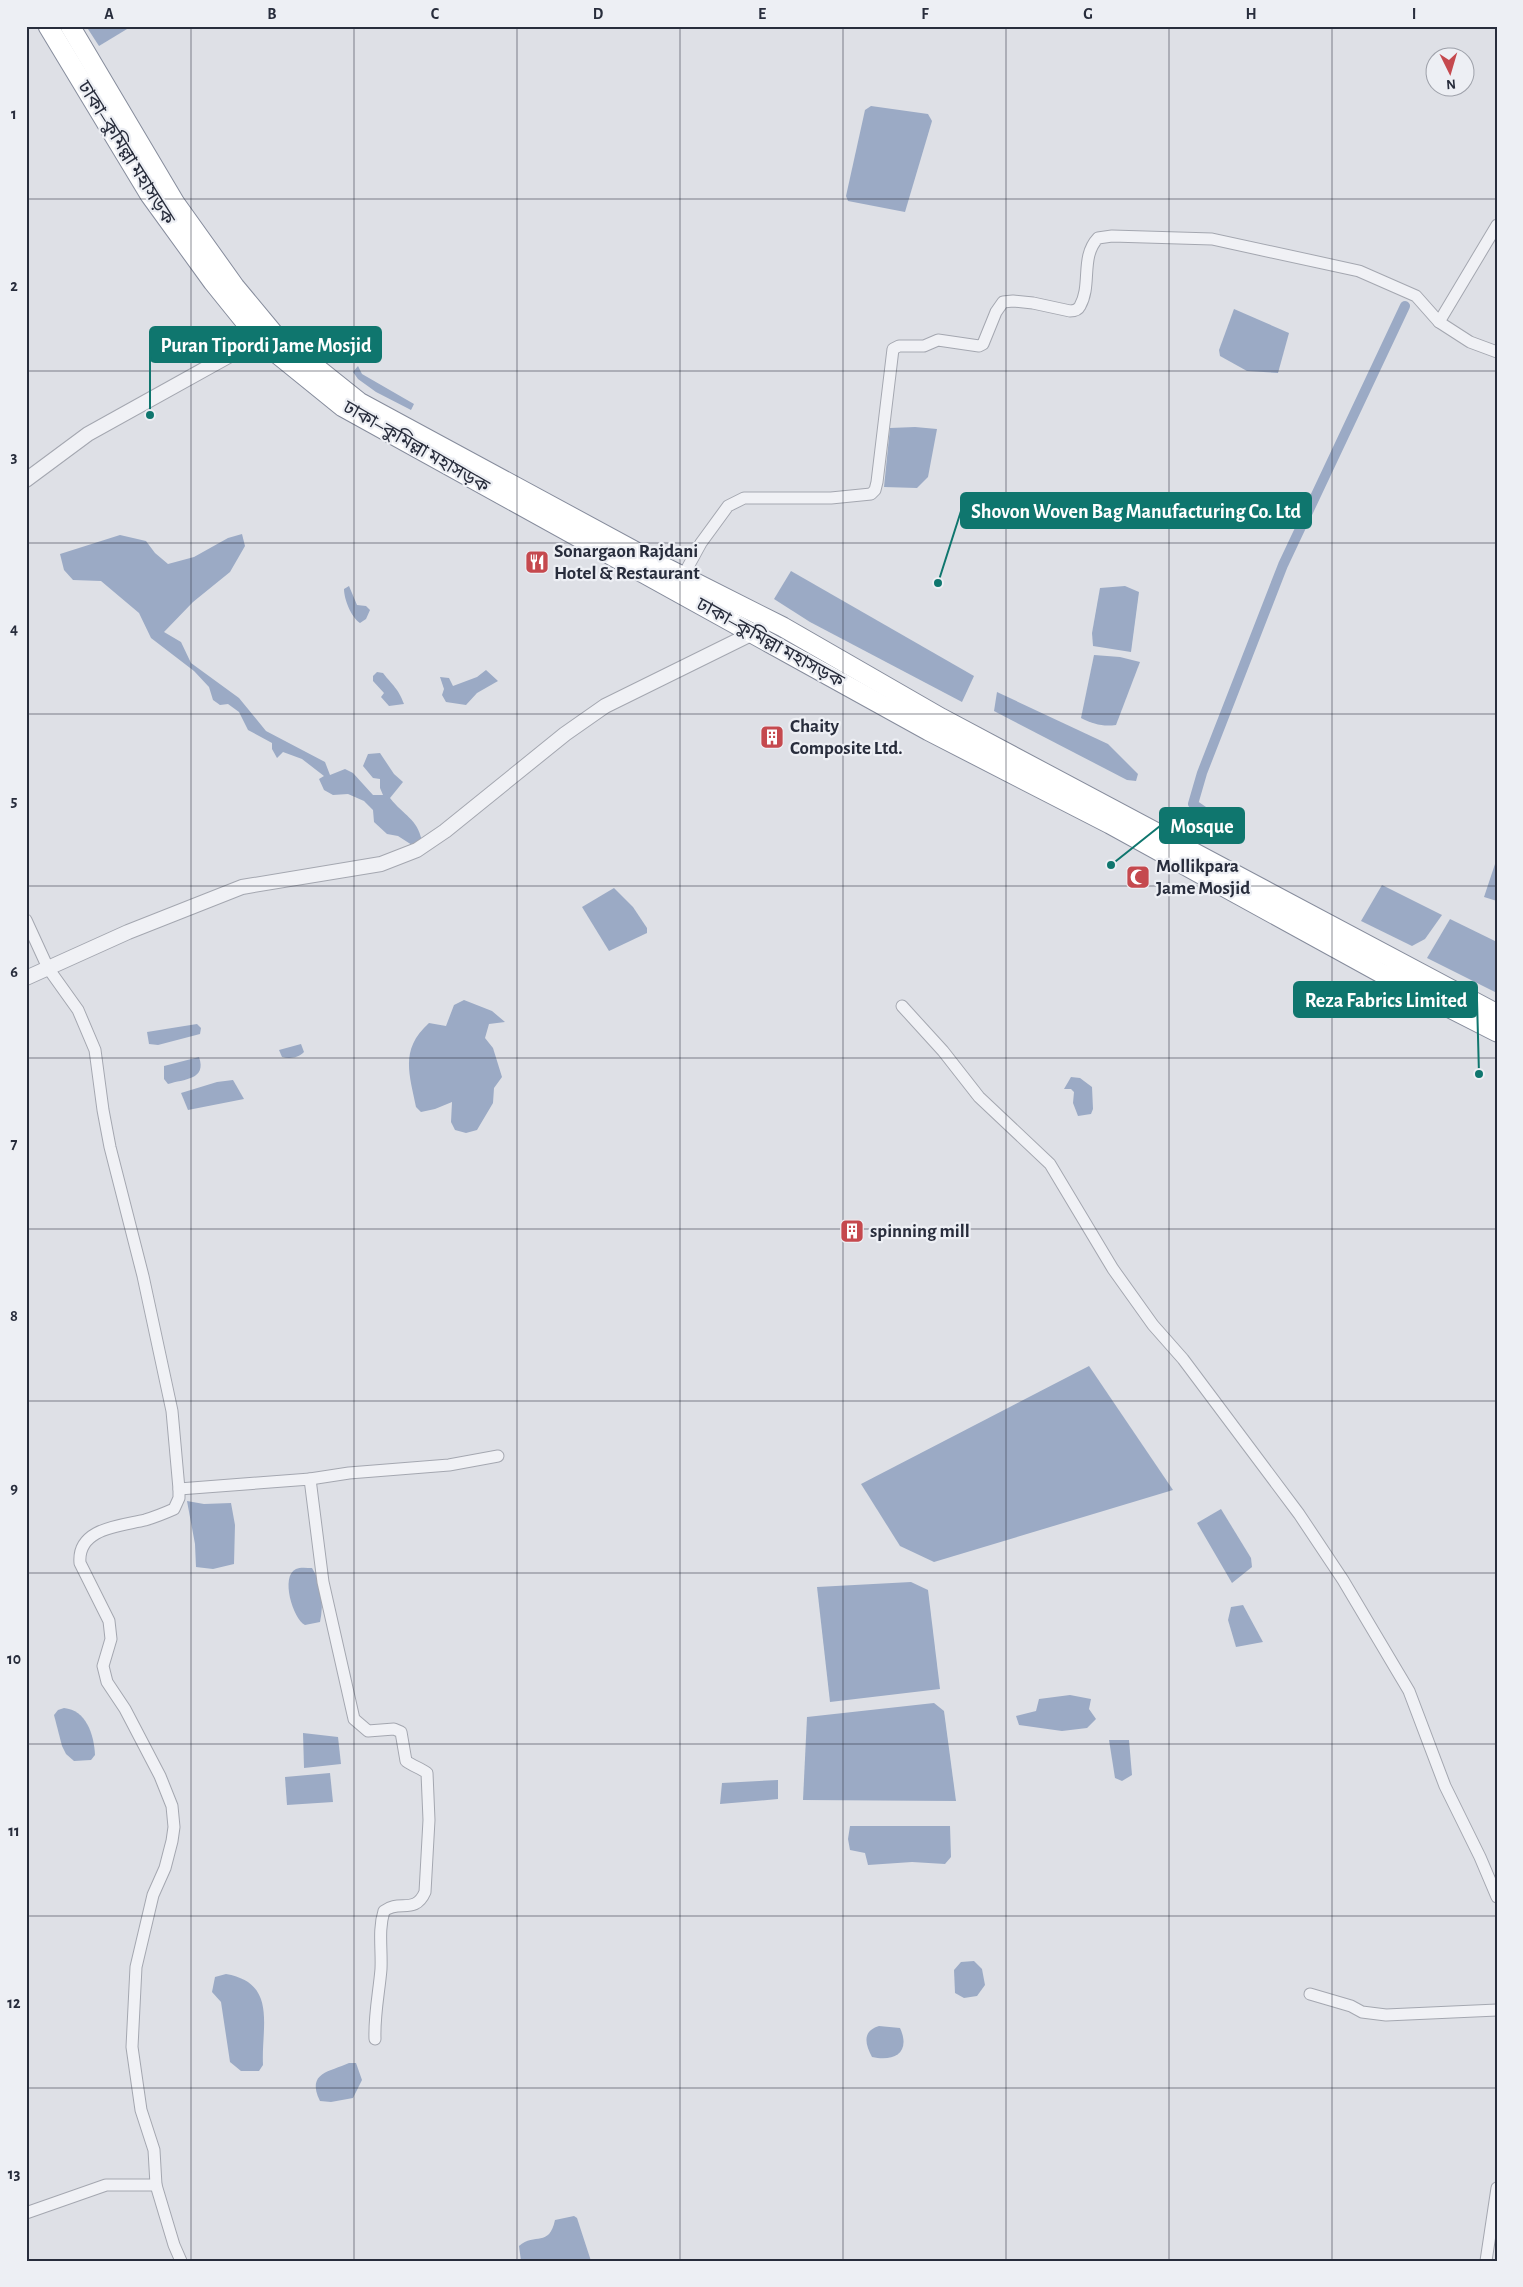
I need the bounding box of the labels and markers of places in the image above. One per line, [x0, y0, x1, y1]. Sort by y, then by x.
callout: Puran Tipordi Jame Mosjid [150, 327, 381, 362]
callout: Shovon Woven Bag Manufacturing Co. Ltd [961, 493, 1311, 528]
place label: Sonargaon Rajdani Hotel & Restaurant [554, 542, 700, 583]
restaurant icon: Sonargaon Rajdani Hotel & Restaurant [524, 549, 550, 575]
place label: Chaity Composite Ltd. [790, 717, 903, 758]
building icon: Chaity Composite Ltd. [759, 724, 785, 750]
callout: Mosque [1160, 808, 1244, 843]
place label: Mollikpara Jame Mosjid [1156, 857, 1250, 898]
mosque icon: Mollikpara Jame Mosjid [1125, 864, 1151, 890]
callout: Reza Fabrics Limited [1294, 982, 1477, 1017]
building icon: spinning mill [839, 1218, 865, 1244]
place label: spinning mill [870, 1222, 970, 1241]

